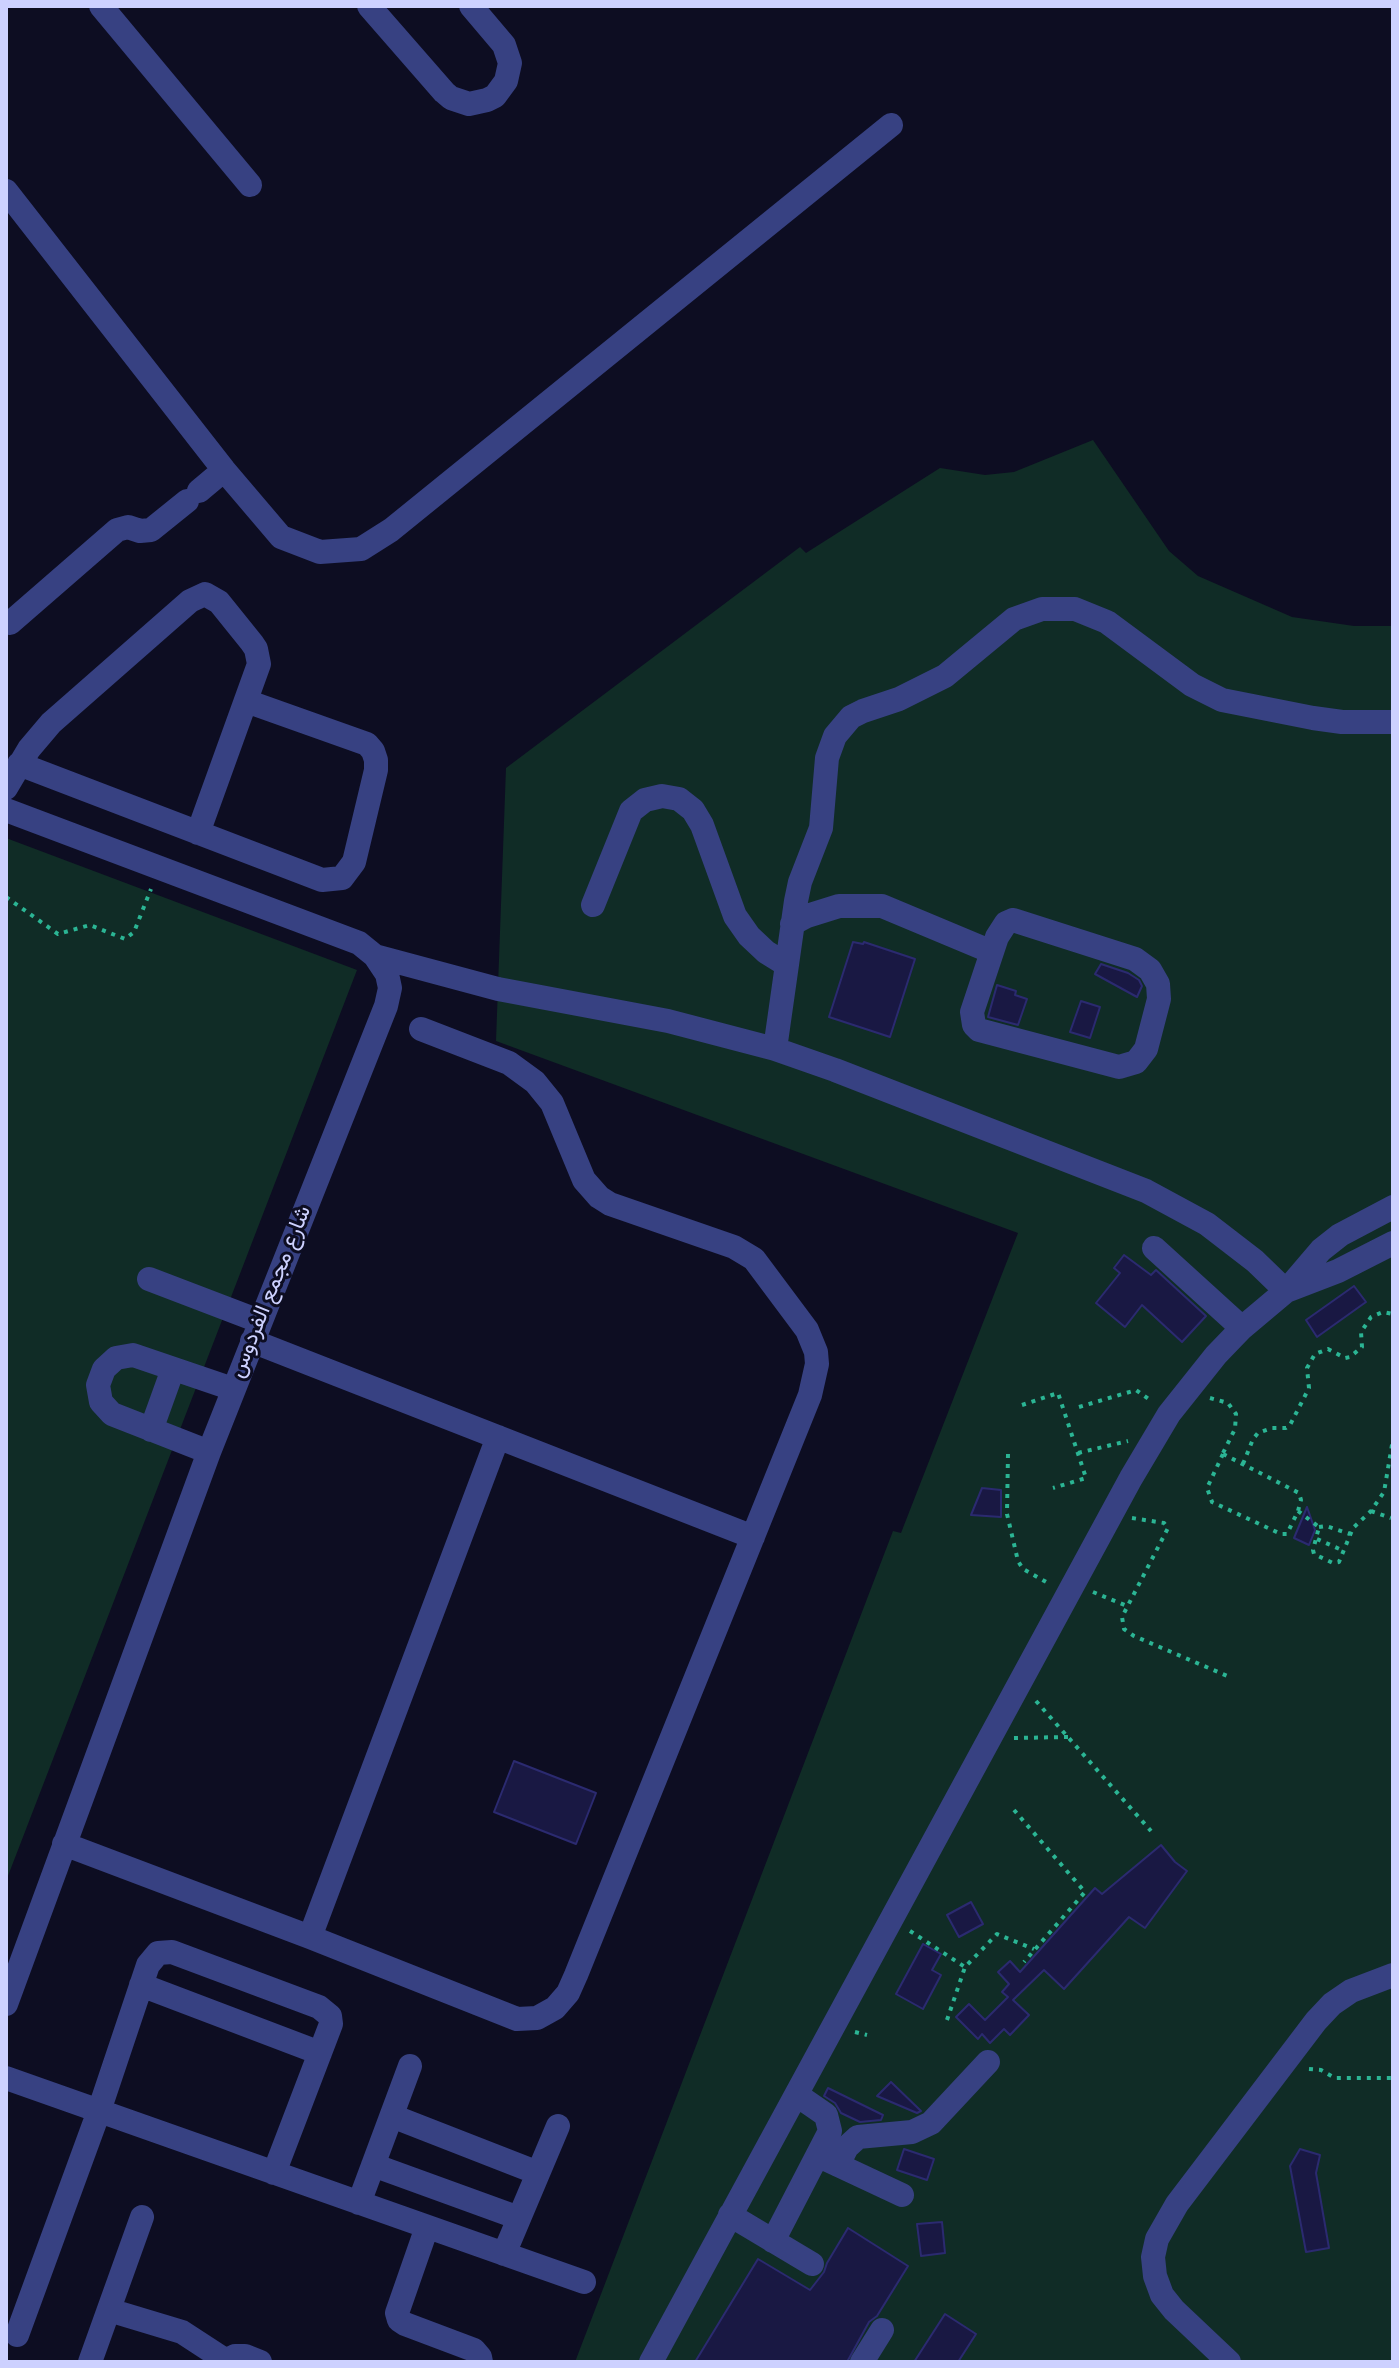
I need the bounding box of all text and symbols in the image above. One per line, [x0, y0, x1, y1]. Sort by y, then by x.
street label: شارع مجمع الفردوس [224, 1202, 318, 1382]

